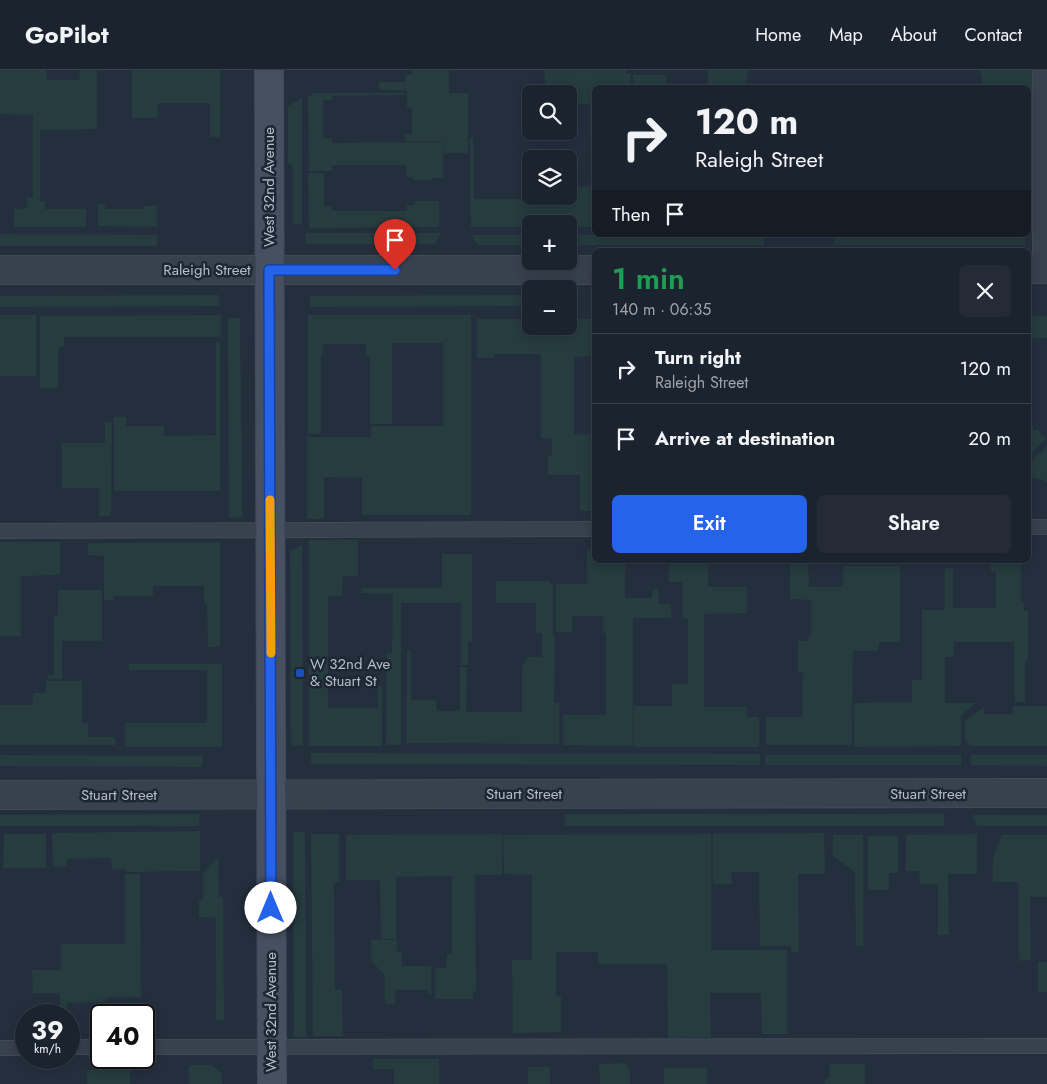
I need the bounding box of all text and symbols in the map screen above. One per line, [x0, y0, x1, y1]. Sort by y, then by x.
text: GoPilot [25, 17, 109, 52]
text: Home [755, 22, 801, 48]
text: Map [829, 22, 863, 48]
text: About [891, 22, 936, 48]
text: Contact [964, 22, 1022, 48]
map controls [522, 85, 577, 335]
button: search [522, 85, 577, 140]
text: 120 m [695, 97, 798, 147]
icon: right [612, 105, 677, 170]
street label: West 32nd Avenue [258, 127, 280, 247]
text: Raleigh Street [695, 143, 823, 175]
button: layers [522, 150, 577, 205]
icon: arrive [661, 200, 689, 228]
text: Then [612, 201, 651, 228]
button: + [522, 215, 577, 270]
pin [374, 219, 416, 270]
icon: arrive [381, 226, 409, 254]
text: 1 min [612, 257, 685, 300]
street label: Raleigh Street [163, 259, 251, 281]
button: close [959, 265, 1011, 317]
button: − [522, 280, 577, 335]
text: 140 m · 06:35 [612, 298, 711, 321]
text: Turn right [655, 344, 741, 371]
icon: right [612, 355, 640, 383]
text: 120 m [960, 355, 1011, 382]
text: Raleigh Street [655, 371, 748, 394]
icon: arrive [612, 425, 640, 453]
text: Arrive at destination [655, 425, 835, 452]
text: 20 m [968, 425, 1011, 452]
button: Exit [612, 495, 807, 553]
button: Share [817, 495, 1011, 553]
place label: W 32nd Ave & Stuart St [310, 653, 391, 692]
marker: W 32nd Ave & Stuart St [294, 667, 306, 679]
street label: Stuart Street [486, 783, 562, 805]
street label: Stuart Street [890, 783, 966, 805]
street label: Stuart Street [81, 784, 157, 806]
position arrow [244, 881, 296, 933]
street label: West 32nd Avenue [260, 952, 282, 1072]
speed limit sign: 40 [90, 1004, 155, 1069]
text: 39 [31, 1012, 64, 1048]
text: km/h [34, 1040, 61, 1058]

